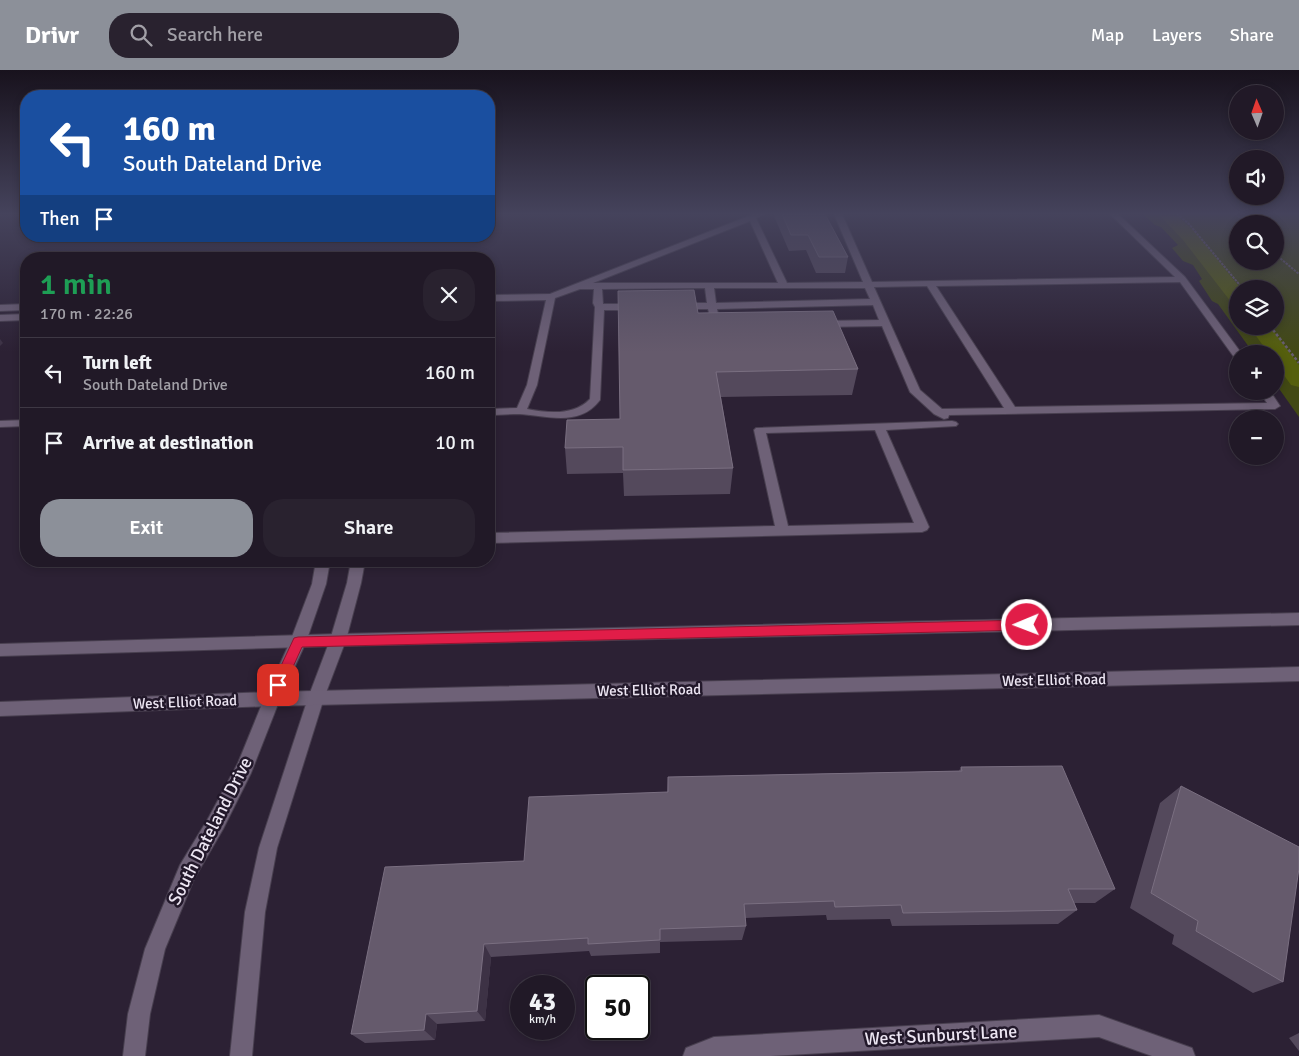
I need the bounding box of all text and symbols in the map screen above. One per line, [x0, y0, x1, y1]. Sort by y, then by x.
search box [109, 13, 459, 58]
text: Drivr [25, 20, 79, 50]
icon: search [127, 21, 155, 49]
text: Search here [167, 23, 263, 47]
text: Map [1091, 24, 1124, 46]
text: Layers [1152, 24, 1202, 46]
text: Share [1230, 24, 1274, 46]
north arrow [1229, 85, 1284, 140]
map controls [1229, 85, 1284, 465]
text: 160 m [123, 107, 216, 150]
icon: left [40, 110, 105, 175]
text: South Dateland Drive [123, 150, 322, 177]
button: sound [1229, 150, 1284, 205]
icon: arrive [90, 205, 118, 233]
text: Then [40, 207, 80, 231]
button: search [1229, 215, 1284, 270]
text: 1 min [40, 266, 112, 303]
button: close [423, 269, 475, 321]
button: layers [1229, 280, 1284, 335]
text: 170 m · 22:26 [40, 304, 133, 324]
button: + [1229, 345, 1284, 400]
text: Turn left [83, 351, 152, 375]
icon: left [40, 359, 68, 387]
text: 160 m [425, 361, 475, 385]
text: South Dateland Drive [83, 375, 228, 395]
button: − [1229, 410, 1284, 465]
icon: arrive [40, 429, 68, 457]
text: Arrive at destination [83, 431, 254, 455]
text: 10 m [435, 431, 475, 455]
button: Exit [40, 499, 253, 557]
button: Share [263, 499, 475, 557]
position arrow [1000, 598, 1052, 650]
pin [257, 664, 299, 706]
street label: West Elliot Road [1002, 670, 1106, 690]
icon: arrive [264, 671, 292, 699]
street label: West Elliot Road [597, 680, 701, 700]
street label: West Elliot Road [133, 691, 237, 713]
street label: South Dateland Drive [163, 753, 257, 909]
speed limit sign: 50 [585, 975, 650, 1040]
text: 43 [529, 986, 556, 1017]
text: km/h [529, 1012, 556, 1027]
street label: West Sunburst Lane [864, 1020, 1018, 1050]

